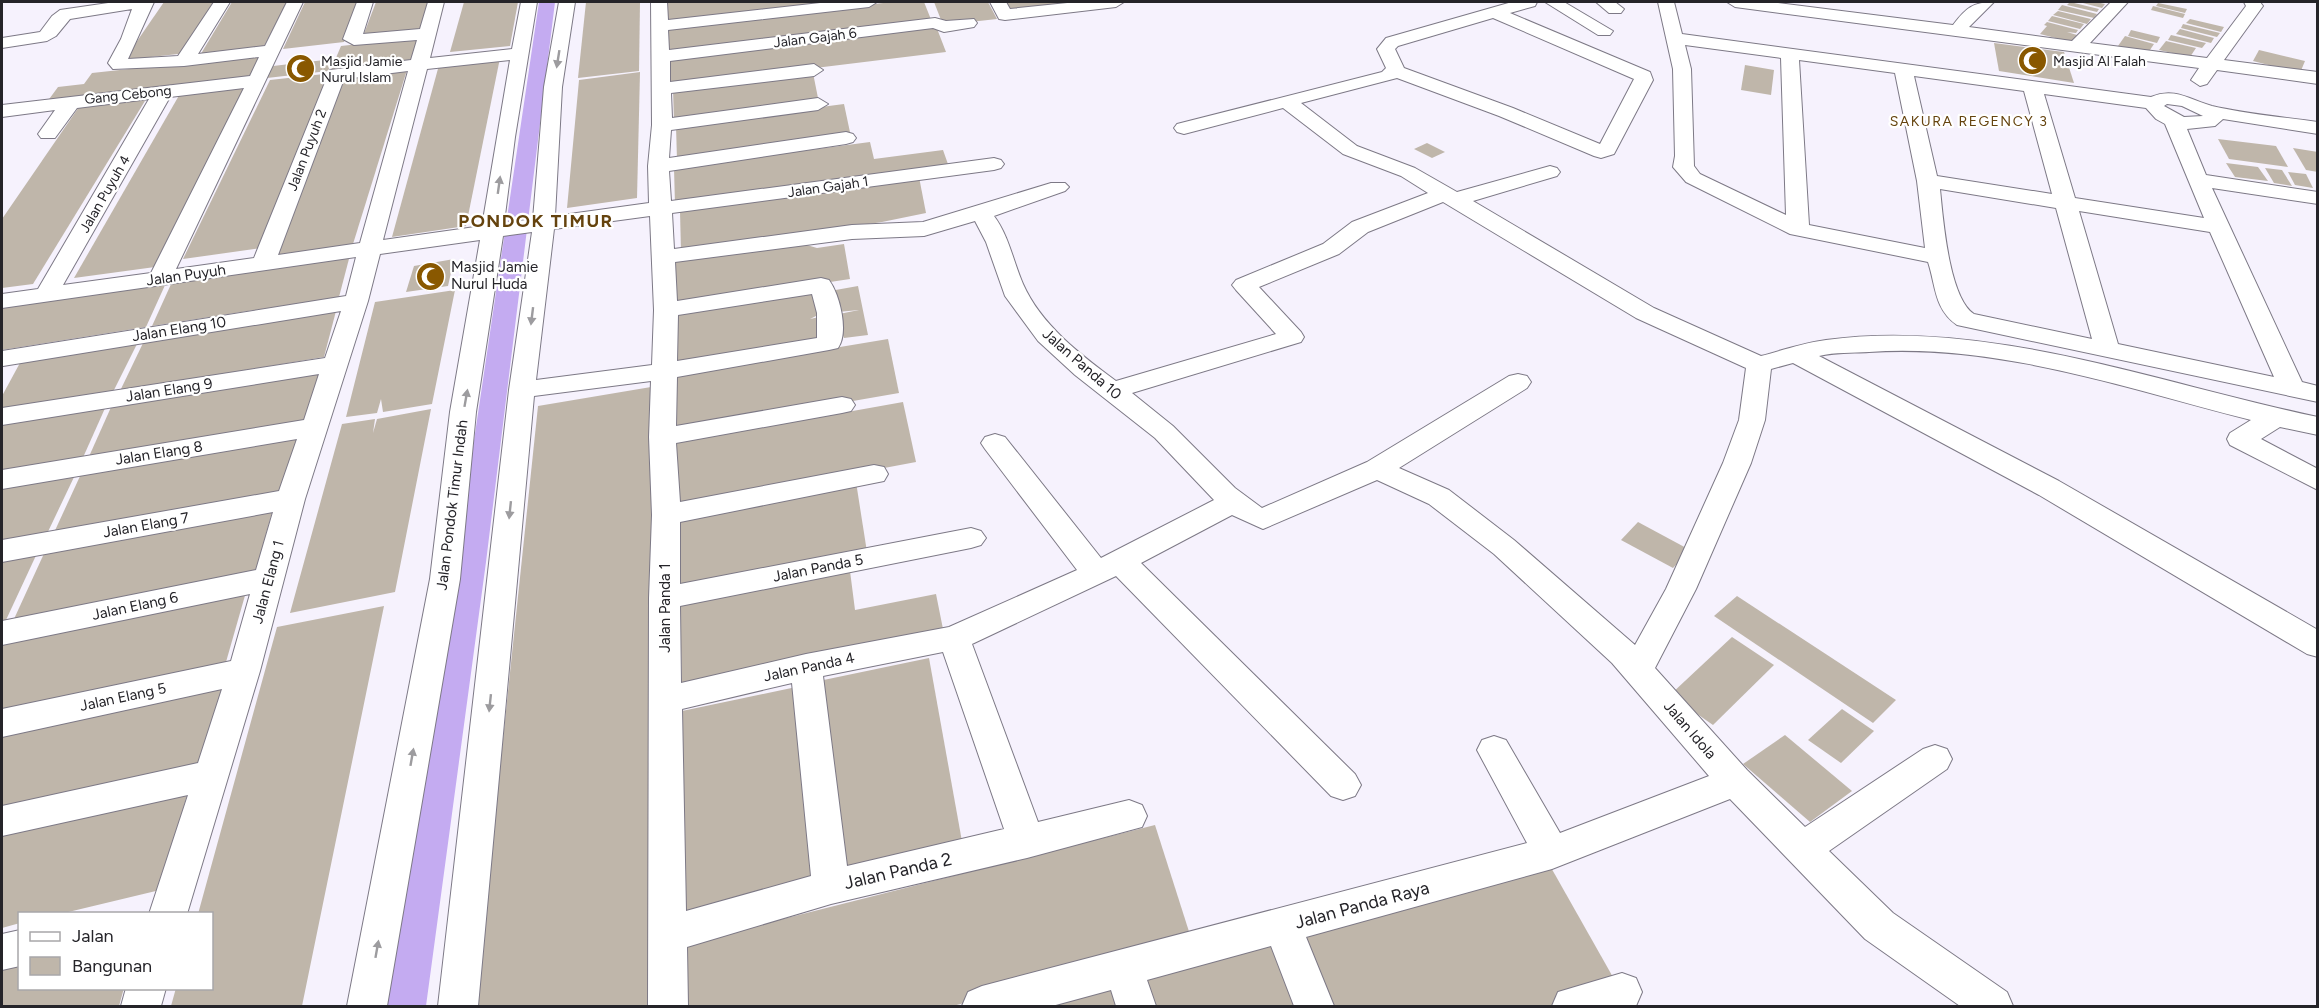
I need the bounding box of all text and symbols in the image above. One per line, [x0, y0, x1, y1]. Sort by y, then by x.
street label: Jalan Gajah 6 [772, 24, 858, 52]
mosque icon: Masjid Al Falah [2016, 45, 2048, 77]
one-way arrow [553, 50, 562, 69]
mosque icon: Masjid Jamie Nurul Islam [284, 53, 316, 85]
place label: Masjid Jamie Nurul Islam [321, 53, 403, 86]
place label: Masjid Al Falah [2053, 53, 2146, 70]
street label: Gang Cebong [84, 82, 172, 108]
street label: Jalan Puyuh 2 [284, 107, 330, 193]
district label: SAKURA REGENCY 3 [1890, 113, 2048, 130]
street label: Jalan Puyuh 4 [76, 152, 134, 236]
street label: Jalan Gajah 1 [786, 173, 870, 201]
one-way arrow [494, 175, 504, 194]
district label: PONDOK TIMUR [458, 210, 614, 232]
place label: Masjid Jamie Nurul Huda [451, 258, 538, 293]
mosque icon: Masjid Jamie Nurul Huda [414, 260, 446, 292]
street label: Jalan Puyuh [145, 261, 227, 289]
one-way arrow [527, 306, 536, 325]
street label: Jalan Elang 10 [131, 313, 227, 345]
street label: Jalan Panda 10 [1039, 325, 1125, 403]
street label: Jalan Elang 9 [124, 374, 214, 406]
one-way arrow [462, 389, 471, 408]
street label: Jalan Pondok Timur Indah [433, 419, 471, 591]
street label: Jalan Elang 8 [114, 437, 204, 469]
one-way arrow [505, 500, 515, 519]
street label: Jalan Elang 7 [102, 509, 190, 541]
street label: Jalan Elang 1 [248, 538, 288, 626]
street label: Jalan Panda 5 [771, 550, 865, 586]
street label: Jalan Panda 1 [656, 563, 674, 653]
street label: Jalan Elang 6 [90, 588, 180, 624]
street label: Jalan Panda 4 [762, 649, 856, 685]
street label: Jalan Elang 5 [78, 679, 168, 715]
one-way arrow [485, 694, 495, 713]
street label: Jalan Idola [1660, 697, 1720, 763]
one-way arrow [408, 747, 417, 766]
street label: Jalan Panda 2 [842, 848, 954, 894]
street label: Jalan Panda Raya [1292, 876, 1432, 934]
legend [18, 912, 213, 990]
text: Jalan [72, 925, 114, 947]
one-way arrow [373, 939, 382, 958]
text: Bangunan [72, 955, 152, 977]

